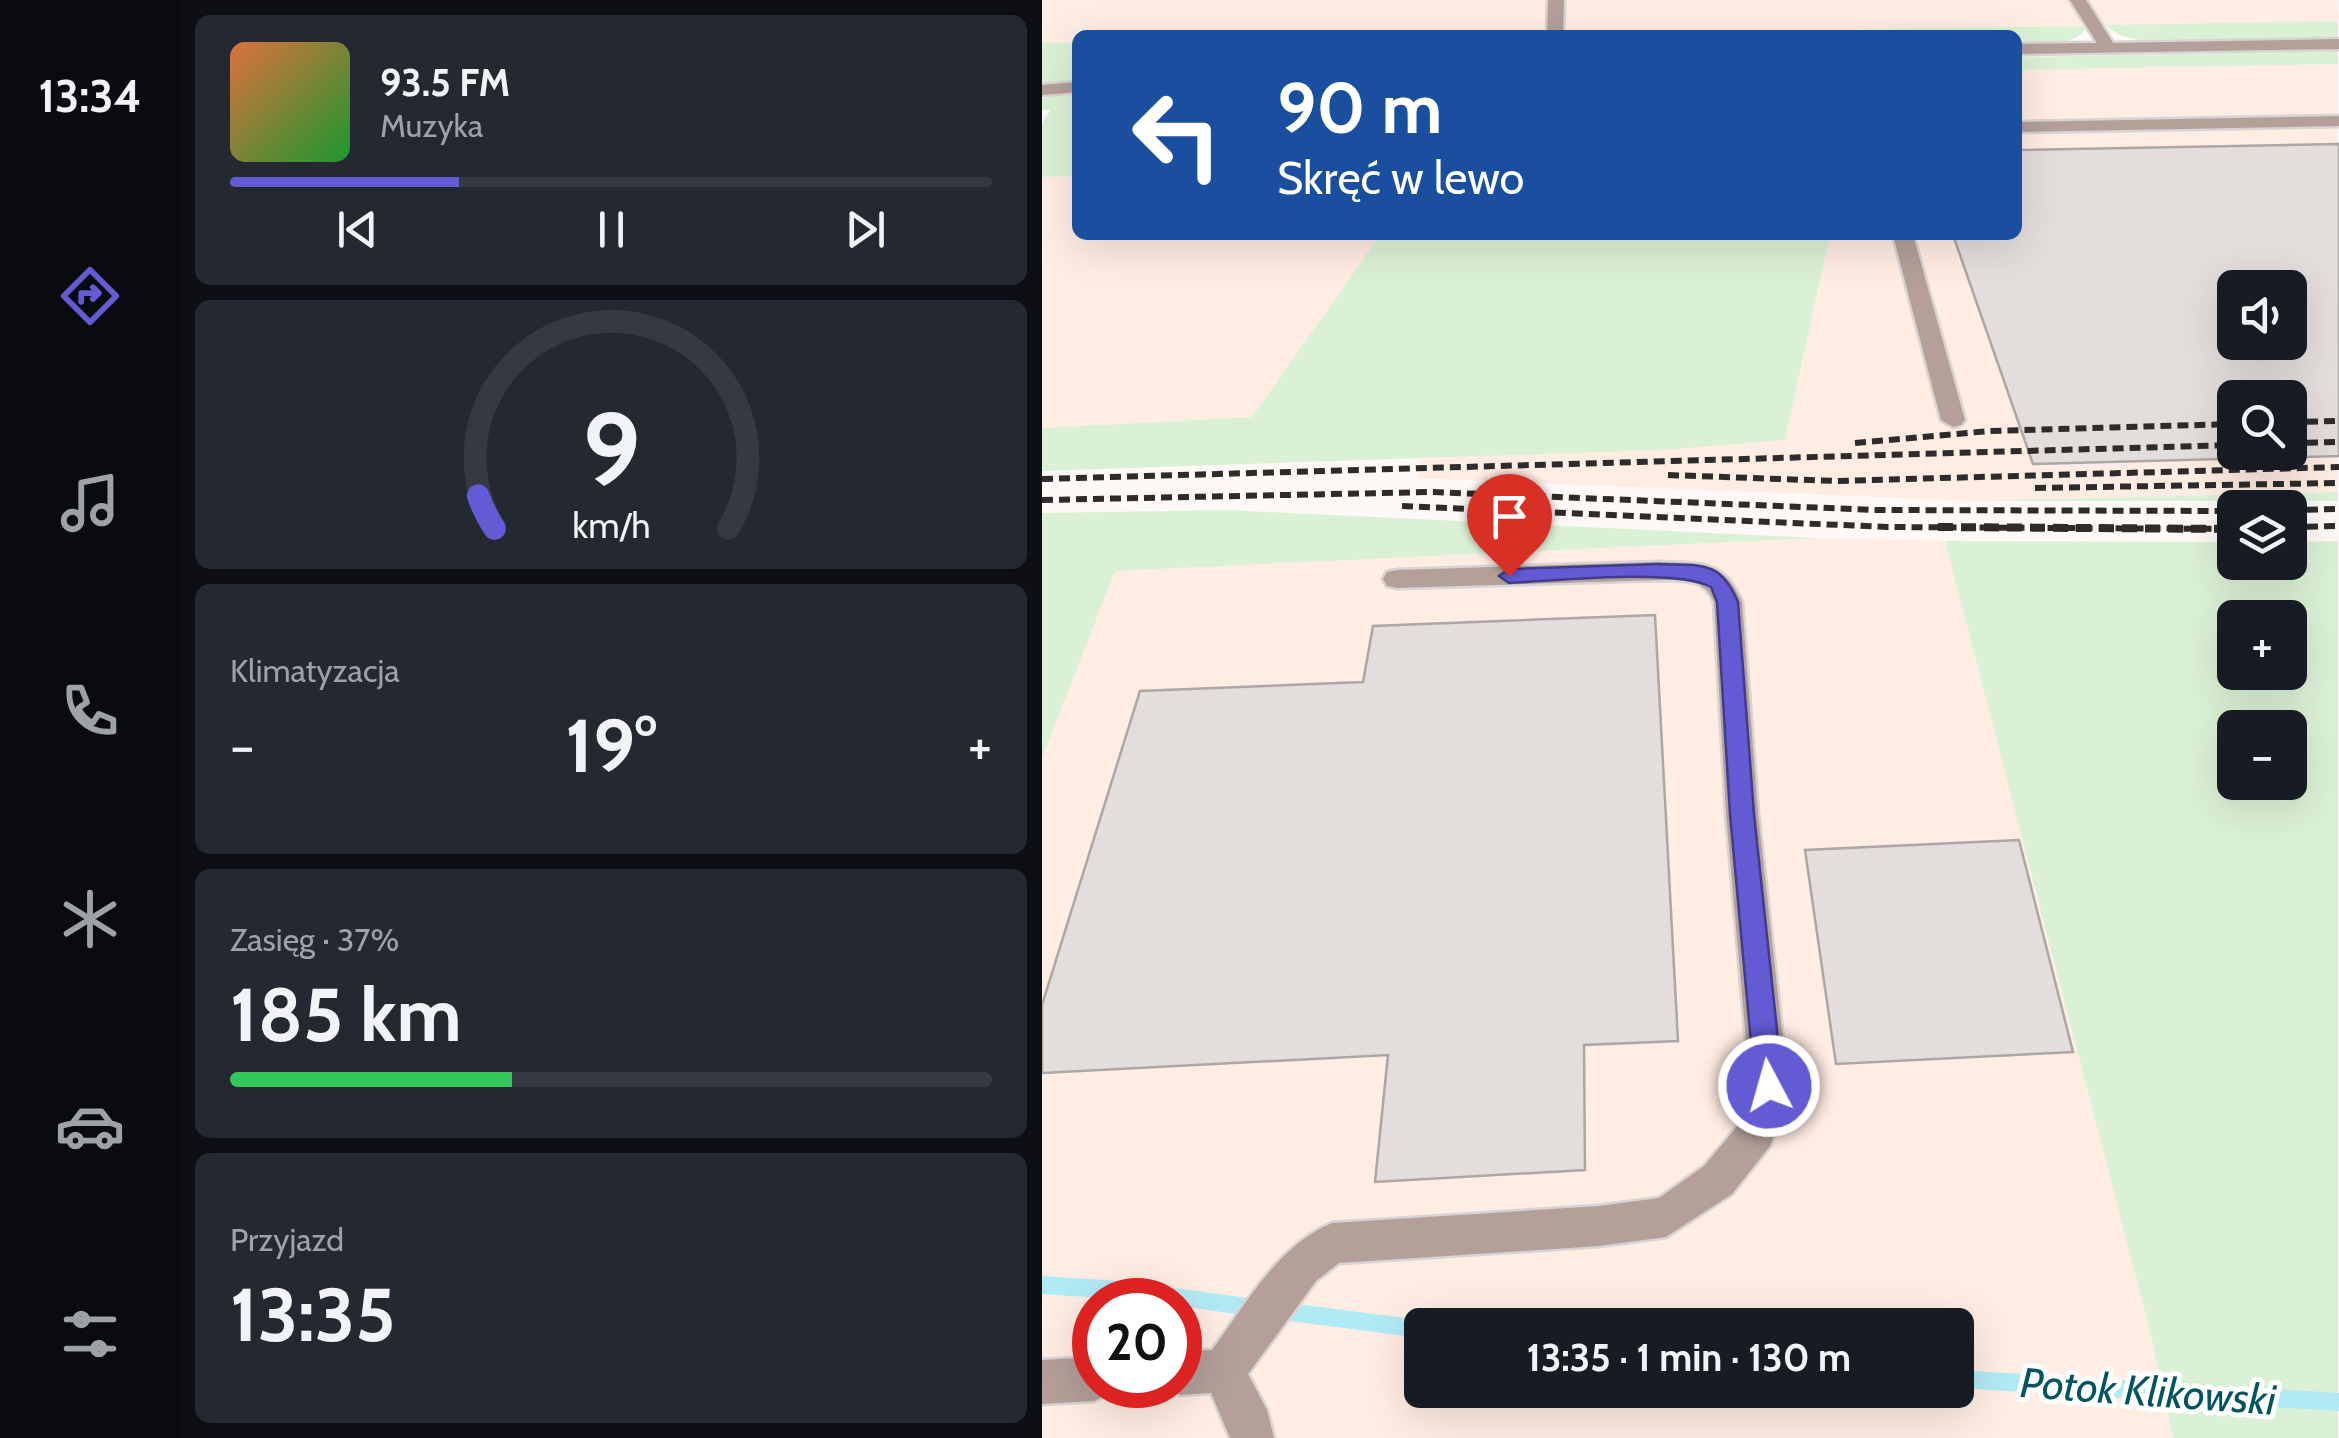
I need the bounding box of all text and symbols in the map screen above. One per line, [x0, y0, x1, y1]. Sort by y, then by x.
text: 93.5 FM [380, 59, 510, 106]
text: 90 m [1277, 65, 1442, 151]
text: 13:34 [38, 69, 142, 123]
icon: left [1112, 70, 1242, 200]
text: Muzyka [380, 106, 483, 145]
text: Skręć w lewo [1277, 151, 1524, 205]
icon: previous [330, 202, 385, 257]
icon: pause [584, 202, 639, 257]
icon: next [838, 202, 893, 257]
icon: directions [55, 261, 125, 331]
map controls [2217, 270, 2307, 800]
button: sound [2217, 270, 2307, 360]
button: search [2217, 380, 2307, 470]
text: 9 [582, 386, 640, 512]
icon: music [55, 468, 125, 538]
pin [1467, 474, 1552, 577]
icon: arrive [1482, 489, 1537, 544]
button: layers [2217, 490, 2307, 580]
text: km/h [572, 504, 650, 547]
button: + [2217, 600, 2307, 690]
text: Klimatyzacja [230, 651, 400, 690]
icon: phone [55, 676, 125, 746]
text: 19° [565, 700, 657, 791]
button: − [2217, 710, 2307, 800]
text: − [230, 712, 254, 779]
text: + [968, 712, 992, 779]
icon: climate [55, 884, 125, 954]
text: Zasięg · 37% [230, 920, 399, 959]
text: 185 km [230, 969, 462, 1060]
position arrow [1717, 1034, 1821, 1138]
icon: car [55, 1091, 125, 1161]
text: Przyjazd [230, 1220, 344, 1259]
text: 13:35 [230, 1269, 395, 1360]
speed limit sign: 20 [1072, 1278, 1202, 1408]
icon: filters [55, 1299, 125, 1369]
text: 13:35 · 1 min · 130 m [1527, 1334, 1851, 1381]
water label: Potok Klikowski [2018, 1356, 2279, 1426]

